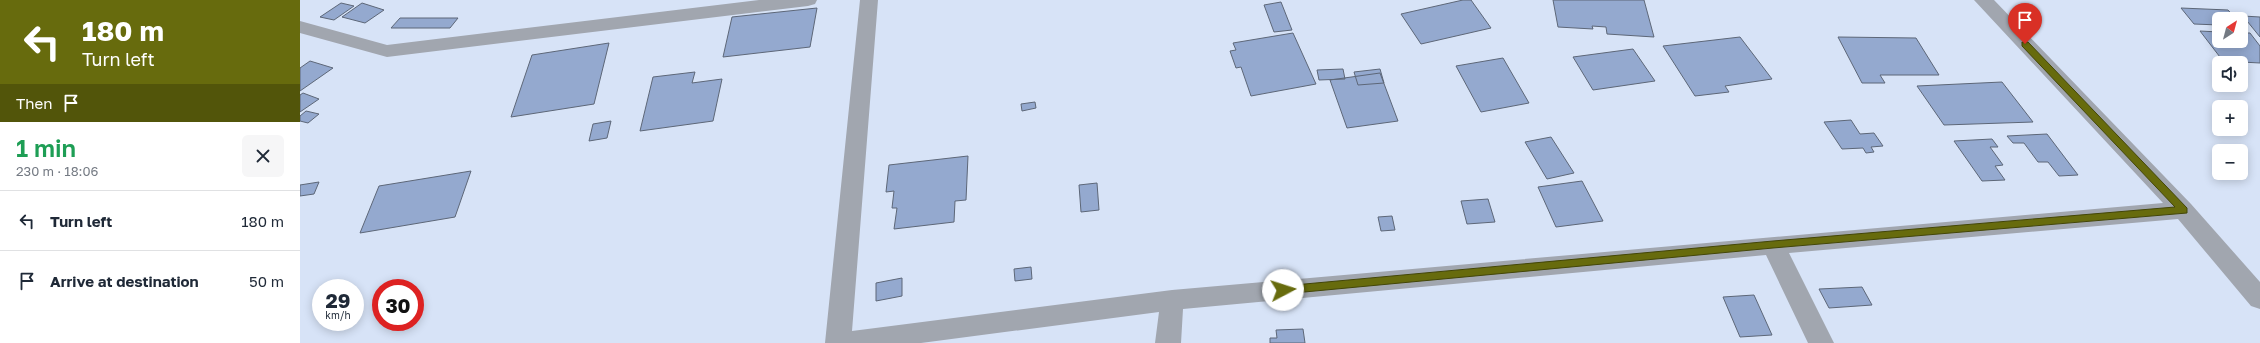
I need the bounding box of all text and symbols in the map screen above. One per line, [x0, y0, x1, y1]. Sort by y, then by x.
pin [2008, 3, 2042, 44]
icon: arrive [2014, 9, 2036, 31]
north arrow [2212, 12, 2248, 48]
map controls [2212, 12, 2248, 180]
text: 180 m [82, 14, 164, 47]
icon: left [16, 16, 68, 68]
text: Turn left [82, 48, 155, 70]
button: sound [2212, 56, 2248, 92]
icon: arrive [60, 92, 82, 114]
text: Then [16, 94, 52, 112]
button: + [2212, 100, 2248, 136]
text: 1 min [16, 133, 76, 162]
button: close [242, 135, 284, 177]
button: − [2212, 144, 2248, 180]
text: 230 m · 18:06 [16, 163, 98, 179]
icon: left [16, 210, 38, 232]
text: Turn left [50, 212, 112, 230]
text: 180 m [241, 212, 284, 230]
position arrow [1262, 269, 1304, 311]
icon: arrive [16, 270, 38, 292]
text: Arrive at destination [50, 272, 199, 290]
text: 50 m [249, 272, 284, 290]
speed limit sign: 30 [372, 279, 424, 331]
text: 29 [326, 288, 350, 312]
text: km/h [325, 309, 351, 321]

